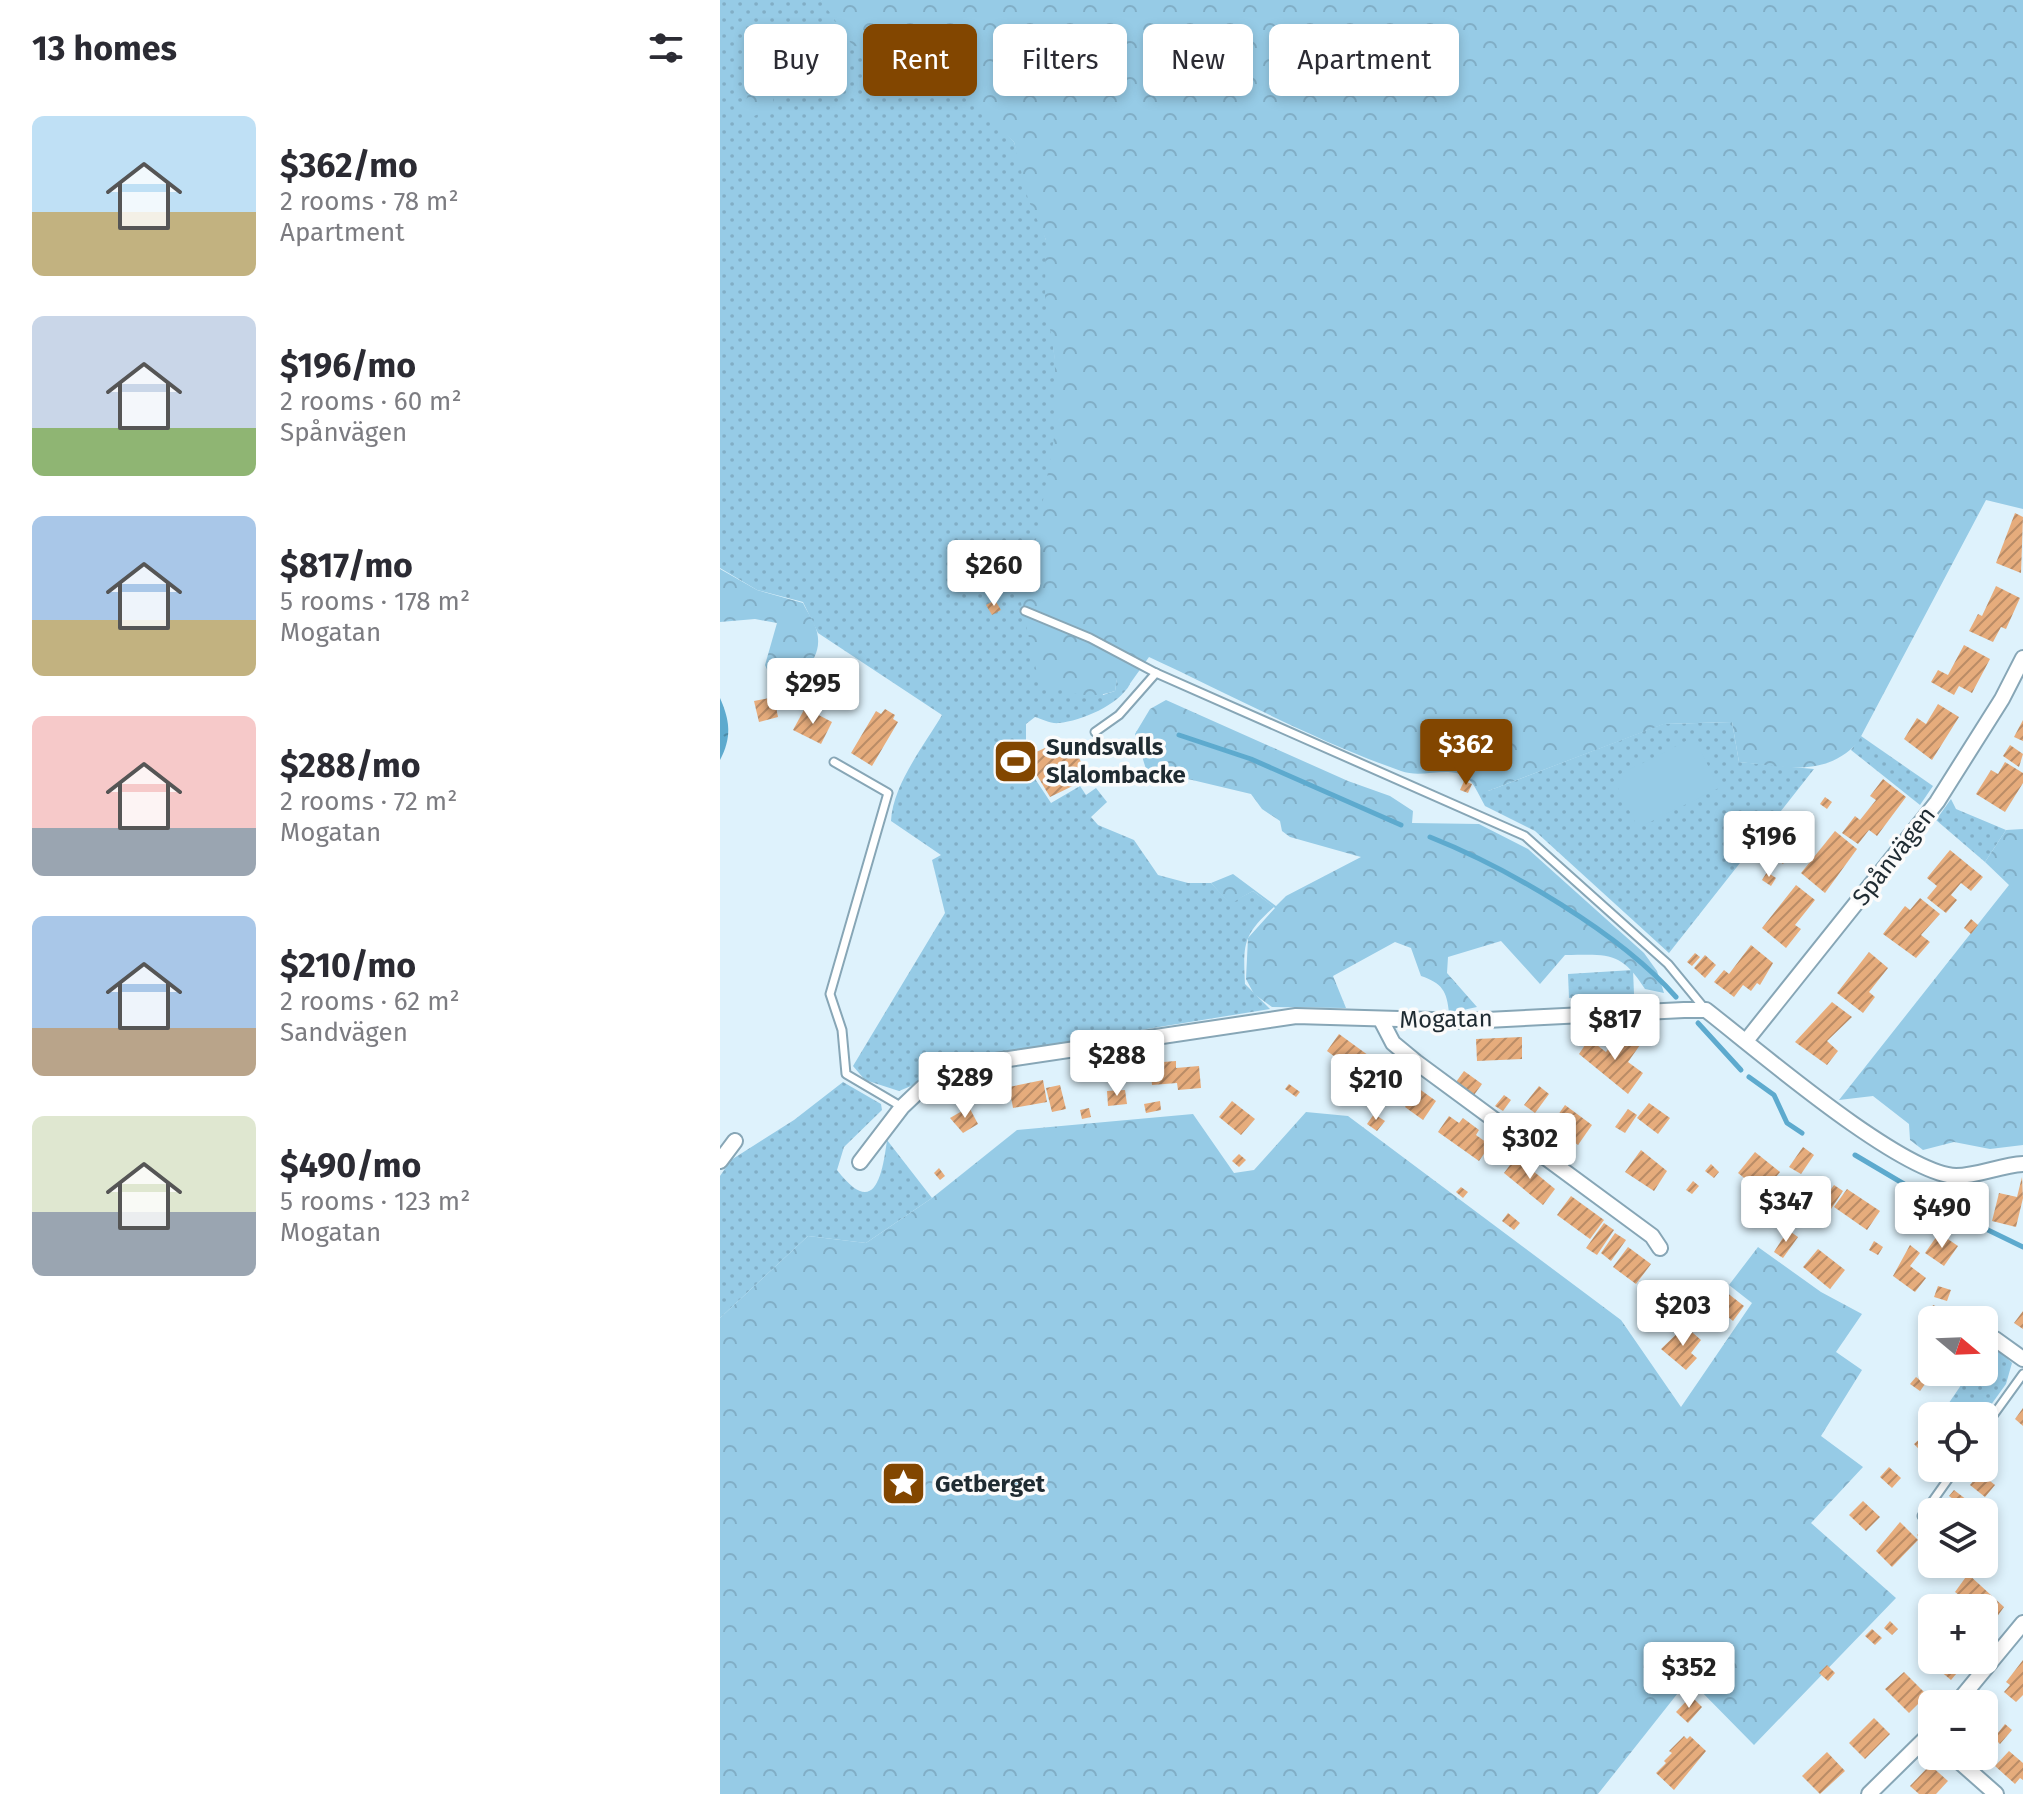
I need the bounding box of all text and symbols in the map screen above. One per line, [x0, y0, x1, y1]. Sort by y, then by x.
chip: Buy [744, 24, 847, 96]
chip: Rent [863, 24, 977, 96]
chip: Filters [993, 24, 1127, 96]
chip: New [1143, 24, 1253, 96]
chip: Apartment [1269, 24, 1459, 96]
icon: filters [644, 26, 688, 70]
text: 13 homes [32, 28, 177, 69]
text: $362/mo [280, 145, 418, 186]
icon: home [96, 148, 192, 244]
text: 2 rooms · 78 m² [280, 186, 459, 217]
text: Apartment [280, 217, 405, 248]
text: $196/mo [280, 345, 416, 386]
icon: home [96, 348, 192, 444]
text: 2 rooms · 60 m² [280, 386, 462, 417]
text: Spånvägen [280, 417, 407, 448]
pin: $260 [947, 540, 1041, 608]
text: $817/mo [280, 545, 413, 586]
icon: home [96, 548, 192, 644]
text: $260 [965, 550, 1023, 581]
text: 5 rooms · 178 m² [280, 586, 470, 617]
text: Mogatan [280, 617, 381, 648]
pin: $295 [766, 658, 860, 726]
text: $295 [785, 668, 841, 699]
pin: $362 [1419, 719, 1513, 787]
text: $362 [1438, 729, 1494, 760]
place label: Sundsvalls Slalombacke [1046, 733, 1186, 789]
sports icon: Sundsvalls Slalombacke [991, 737, 1039, 785]
text: $288/mo [280, 745, 421, 786]
icon: home [96, 748, 192, 844]
text: 2 rooms · 72 m² [280, 786, 457, 817]
street label: Spånvägen [1847, 801, 1941, 911]
pin: $196 [1722, 811, 1816, 879]
text: Mogatan [280, 817, 381, 848]
text: $196 [1742, 821, 1796, 852]
text: $210/mo [280, 945, 416, 986]
icon: home [96, 948, 192, 1044]
text: 2 rooms · 62 m² [280, 986, 460, 1017]
pin: $817 [1568, 994, 1662, 1062]
street label: Mogatan [1399, 1004, 1493, 1034]
text: $817 [1589, 1004, 1641, 1035]
text: Sandvägen [280, 1017, 408, 1048]
pin: $288 [1070, 1030, 1164, 1098]
text: $288 [1088, 1040, 1146, 1071]
pin: $289 [918, 1052, 1012, 1120]
pin: $210 [1329, 1054, 1423, 1122]
text: $289 [937, 1062, 993, 1093]
text: $210 [1349, 1064, 1403, 1095]
pin: $302 [1483, 1113, 1577, 1181]
text: $302 [1502, 1123, 1558, 1154]
text: $490/mo [280, 1145, 421, 1186]
icon: home [96, 1148, 192, 1244]
pin: $347 [1739, 1176, 1833, 1244]
pin: $490 [1895, 1182, 1989, 1250]
text: 5 rooms · 123 m² [280, 1186, 470, 1217]
text: $347 [1759, 1186, 1813, 1217]
text: $490 [1913, 1192, 1971, 1223]
text: Mogatan [280, 1217, 381, 1248]
pin: $203 [1636, 1280, 1730, 1348]
text: $203 [1655, 1290, 1711, 1321]
north arrow [1918, 1306, 1998, 1386]
map controls [1918, 1306, 1998, 1770]
button: locate [1918, 1402, 1998, 1482]
place icon: Getberget [880, 1460, 928, 1508]
place label: Getberget [935, 1470, 1046, 1498]
button: layers [1918, 1498, 1998, 1578]
button: + [1918, 1594, 1998, 1674]
pin: $352 [1642, 1642, 1736, 1710]
text: $352 [1662, 1652, 1716, 1683]
button: − [1918, 1690, 1998, 1770]

